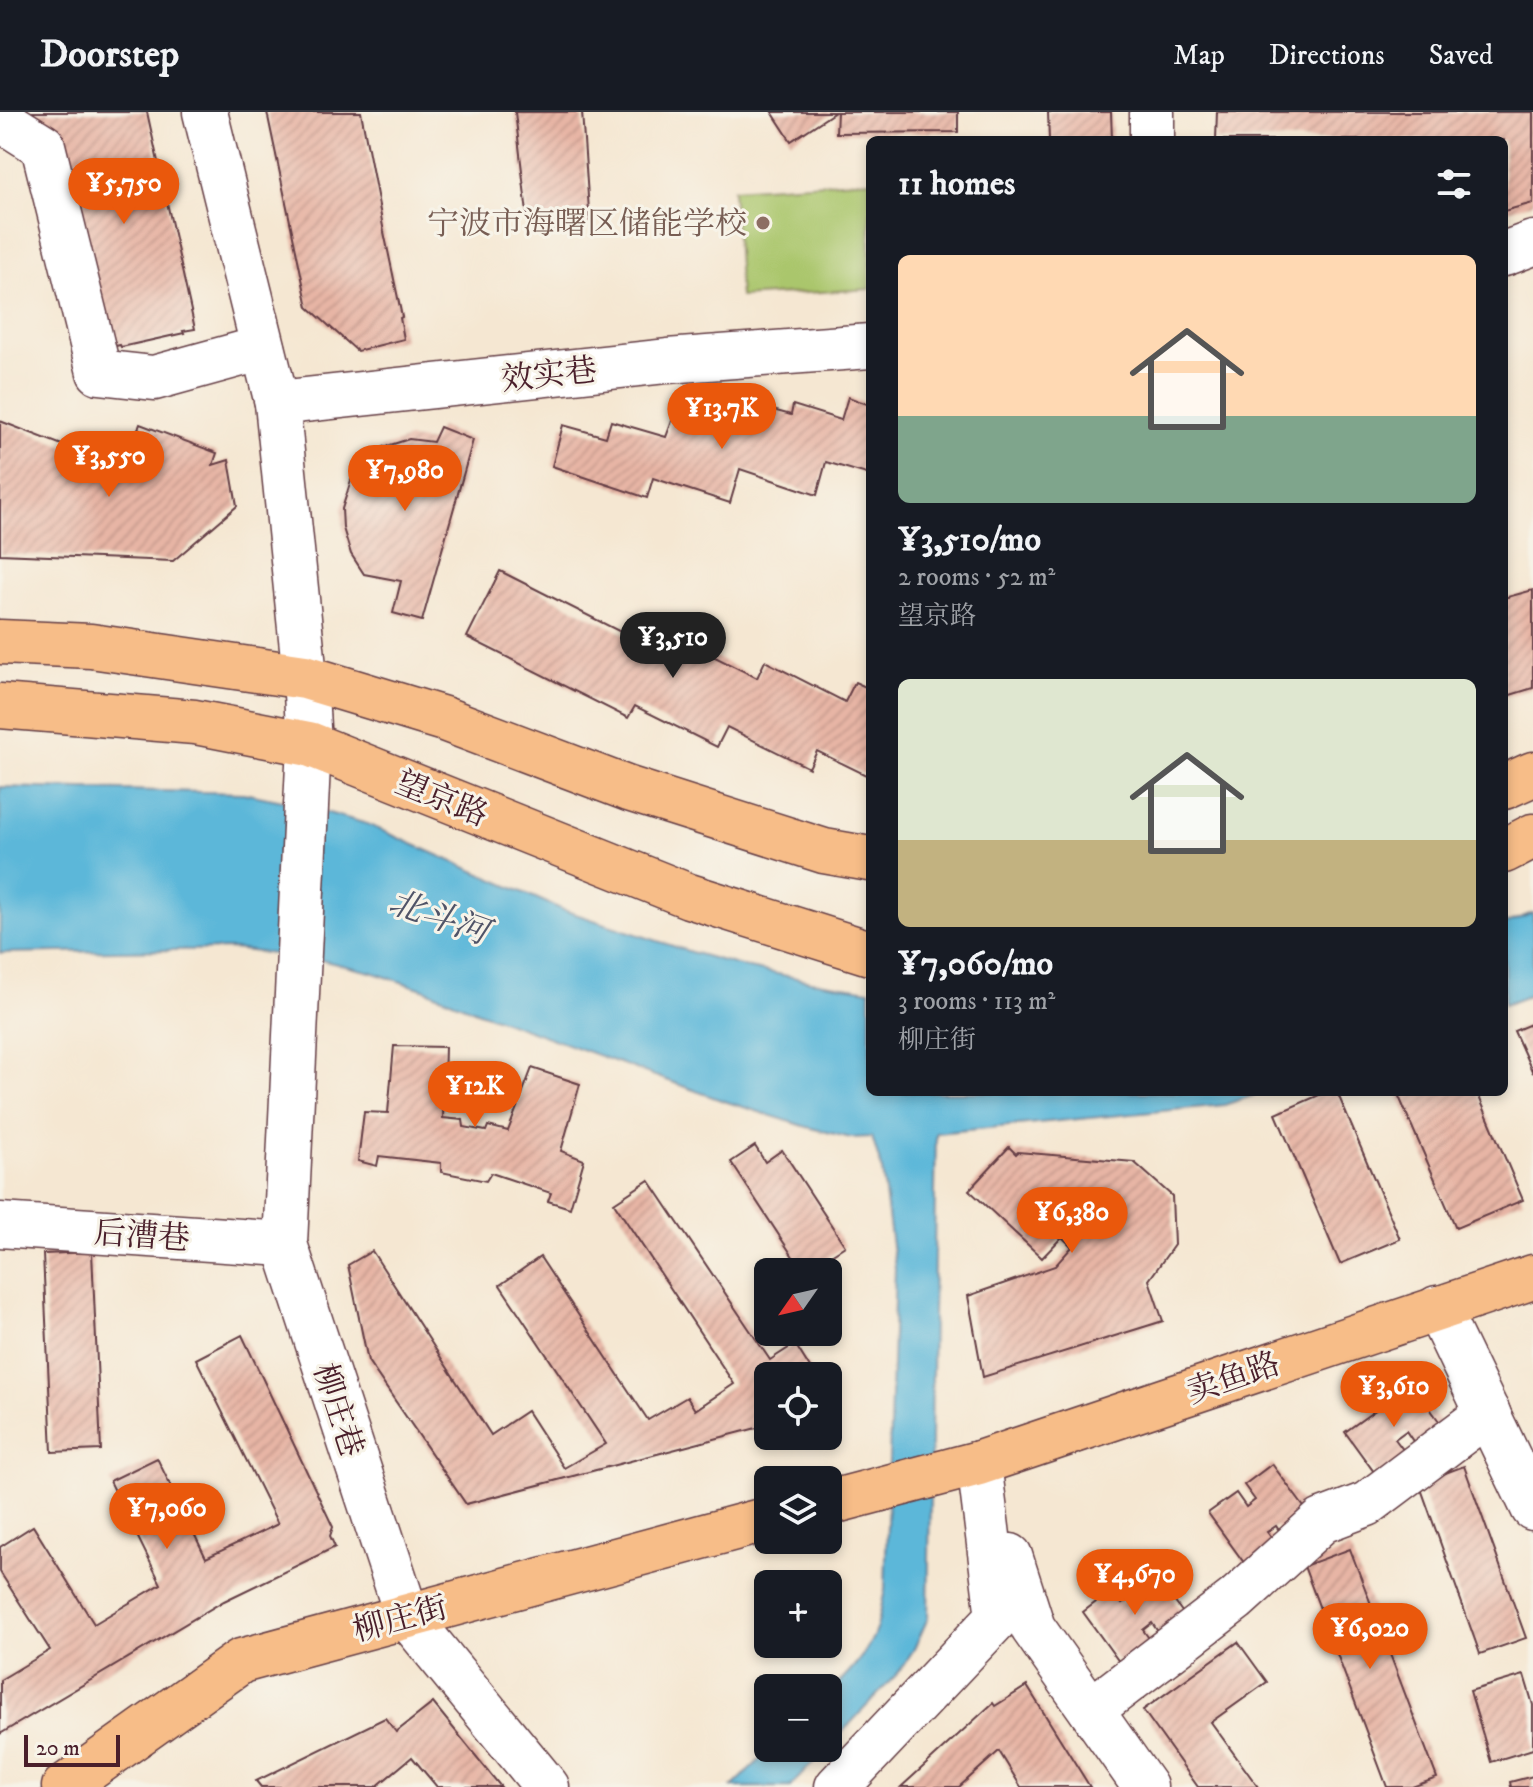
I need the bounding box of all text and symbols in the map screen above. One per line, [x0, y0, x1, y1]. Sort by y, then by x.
text: Doorstep [40, 31, 179, 79]
text: Map [1173, 38, 1225, 73]
text: Directions [1269, 38, 1385, 73]
text: Saved [1429, 38, 1493, 73]
pin: ¥5,750 [59, 158, 189, 226]
icon: filters [1432, 162, 1476, 206]
text: 11 homes [898, 163, 1015, 205]
text: ¥5,750 [86, 167, 162, 200]
place label: 宁波市海曙区储能学校 [427, 205, 747, 245]
marker: 宁波市海曙区储能学校 [754, 214, 772, 232]
icon: home [1115, 307, 1259, 451]
street label: 效实巷 [499, 351, 599, 401]
pin: ¥13.7K [657, 383, 787, 451]
text: ¥13.7K [685, 392, 759, 425]
pin: ¥3,550 [44, 431, 174, 499]
text: ¥3,550 [72, 440, 146, 473]
pin: ¥7,980 [340, 445, 470, 513]
text: ¥7,980 [366, 454, 444, 487]
text: ¥3,510/mo [898, 519, 1041, 561]
text: 2 rooms · 52 m² [898, 561, 1055, 594]
text: 望京路 [898, 600, 976, 633]
pin: ¥3,510 [608, 612, 738, 680]
text: ¥3,510 [638, 621, 708, 654]
icon: home [1115, 731, 1259, 875]
street label: 望京路 [389, 763, 493, 836]
water label: 北斗河 [383, 881, 499, 956]
text: ¥7,060/mo [898, 943, 1053, 985]
text: 3 rooms · 113 m² [898, 985, 1055, 1018]
text: 柳庄街 [898, 1024, 976, 1057]
pin: ¥12K [428, 1061, 522, 1129]
text: ¥12K [446, 1070, 504, 1103]
pin: ¥6,380 [1007, 1187, 1137, 1255]
text: ¥6,380 [1035, 1196, 1109, 1229]
street label: 后漕巷 [93, 1214, 191, 1260]
north arrow [754, 1258, 842, 1346]
map controls [754, 1258, 842, 1762]
street label: 卖鱼路 [1182, 1344, 1286, 1413]
street label: 柳庄巷 [303, 1359, 371, 1462]
pin: ¥3,610 [1329, 1361, 1459, 1429]
button: locate [754, 1362, 842, 1450]
text: ¥3,610 [1358, 1370, 1430, 1403]
button: layers [754, 1466, 842, 1554]
pin: ¥7,060 [102, 1483, 232, 1551]
text: ¥7,060 [127, 1492, 207, 1525]
pin: ¥4,670 [1070, 1549, 1200, 1617]
text: ¥4,670 [1094, 1558, 1176, 1591]
button: + [754, 1570, 842, 1658]
street label: 柳庄街 [349, 1588, 452, 1652]
pin: ¥6,020 [1305, 1603, 1435, 1671]
text: ¥6,020 [1331, 1612, 1409, 1645]
button: − [754, 1674, 842, 1762]
scale bar [24, 1731, 120, 1767]
text: 20 m [36, 1735, 80, 1762]

